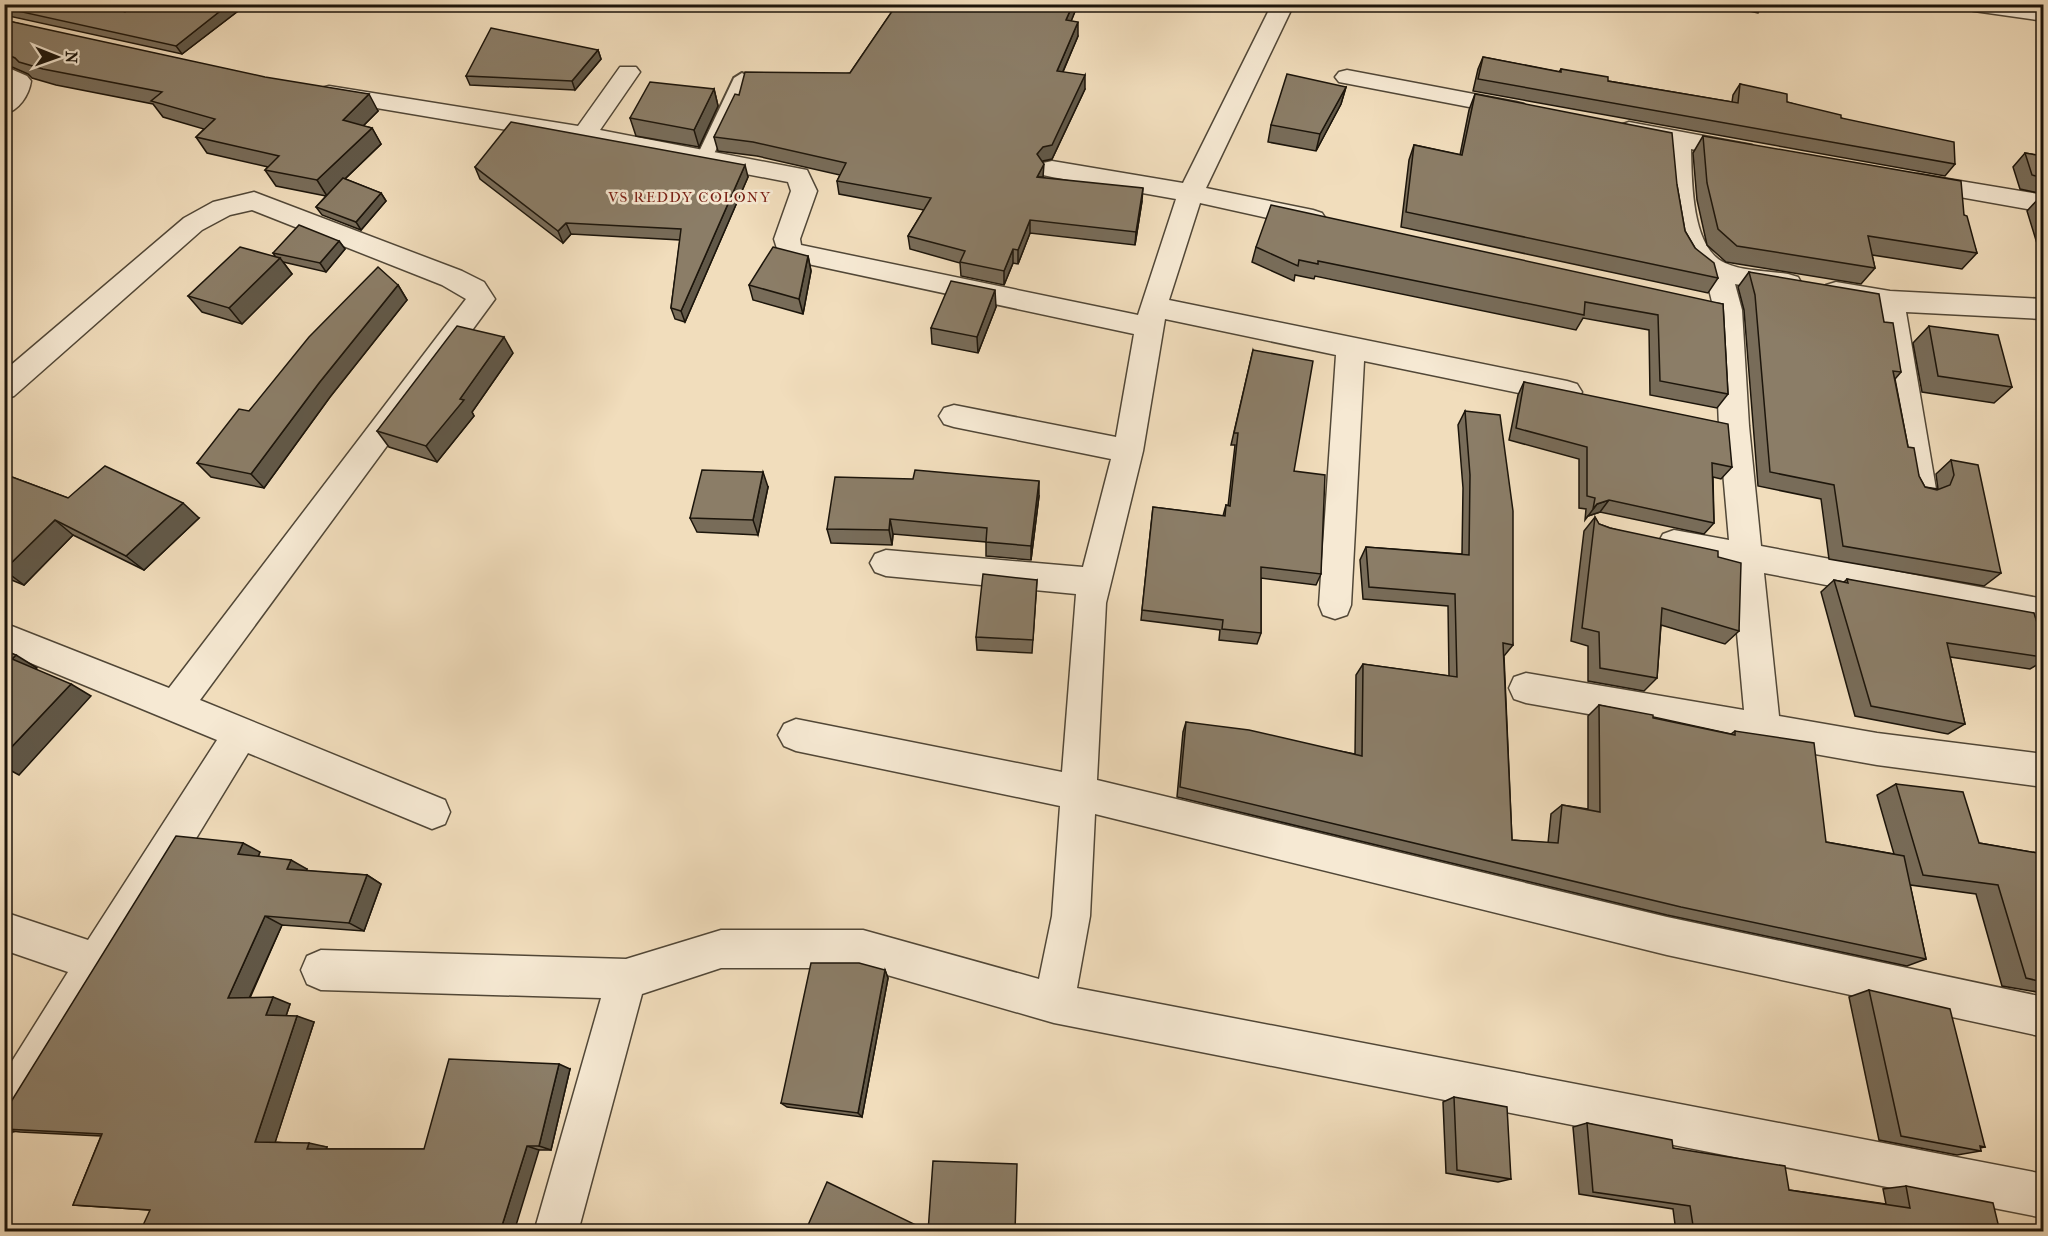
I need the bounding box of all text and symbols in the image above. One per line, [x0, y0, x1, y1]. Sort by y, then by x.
north arrow [27, 27, 87, 87]
text: N [62, 51, 81, 64]
district label: VS REDDY COLONY [607, 188, 772, 206]

